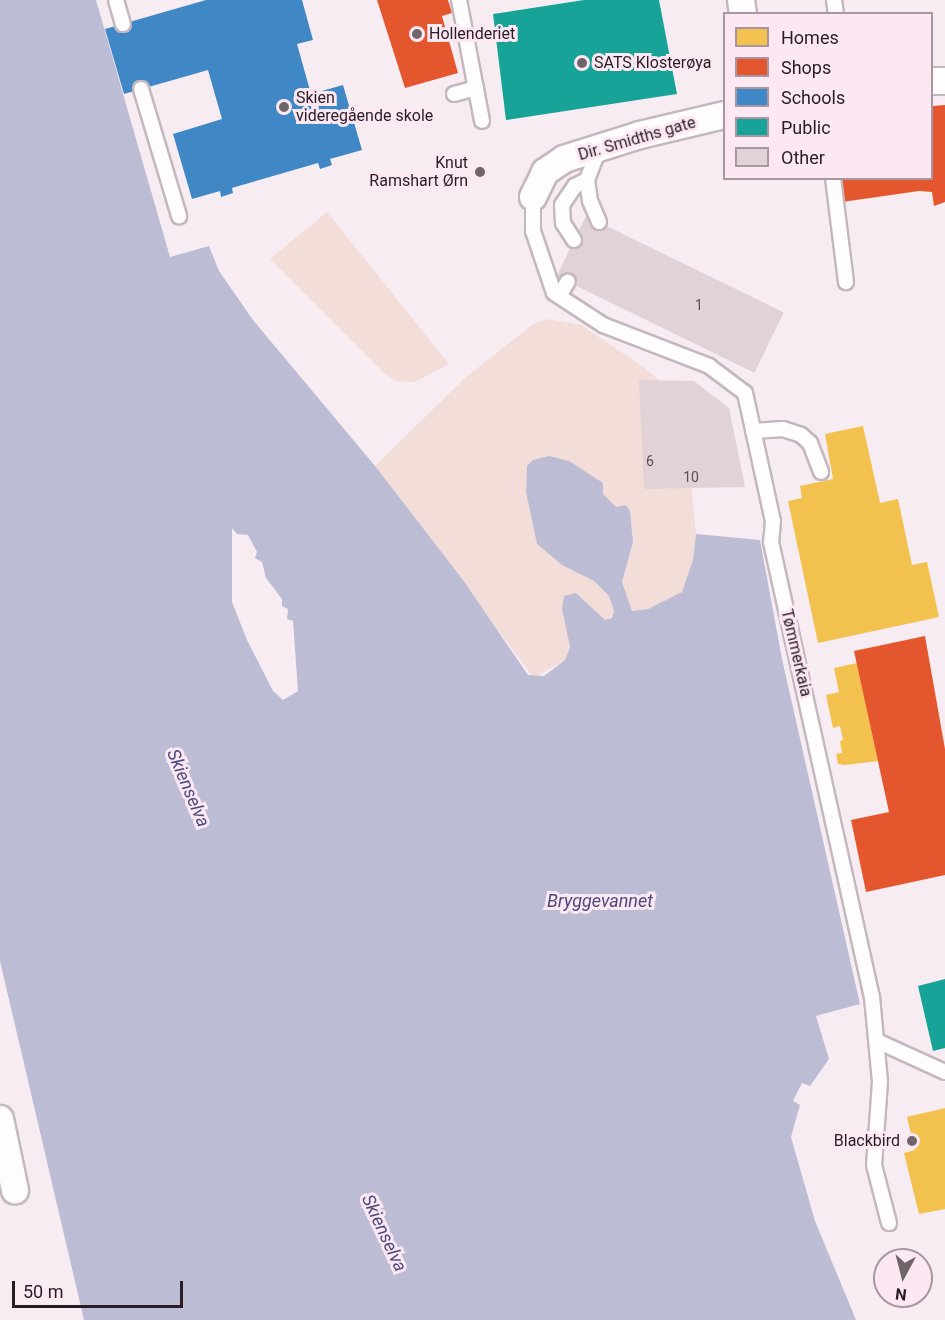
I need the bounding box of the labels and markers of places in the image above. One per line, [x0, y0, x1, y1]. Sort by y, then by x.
place label: Hollenderiet [429, 24, 515, 44]
marker: Hollenderiet [410, 27, 424, 41]
place label: SATS Klosterøya [594, 53, 712, 73]
marker: SATS Klosterøya [575, 56, 589, 70]
place label: Skien videregående skole [296, 88, 433, 126]
marker: Skien videregående skole [277, 100, 291, 114]
place label: Knut Ramshart Ørn [369, 153, 468, 191]
marker: Knut Ramshart Ørn [473, 165, 487, 179]
place label: Blackbird [834, 1131, 900, 1151]
marker: Blackbird [905, 1134, 919, 1148]

